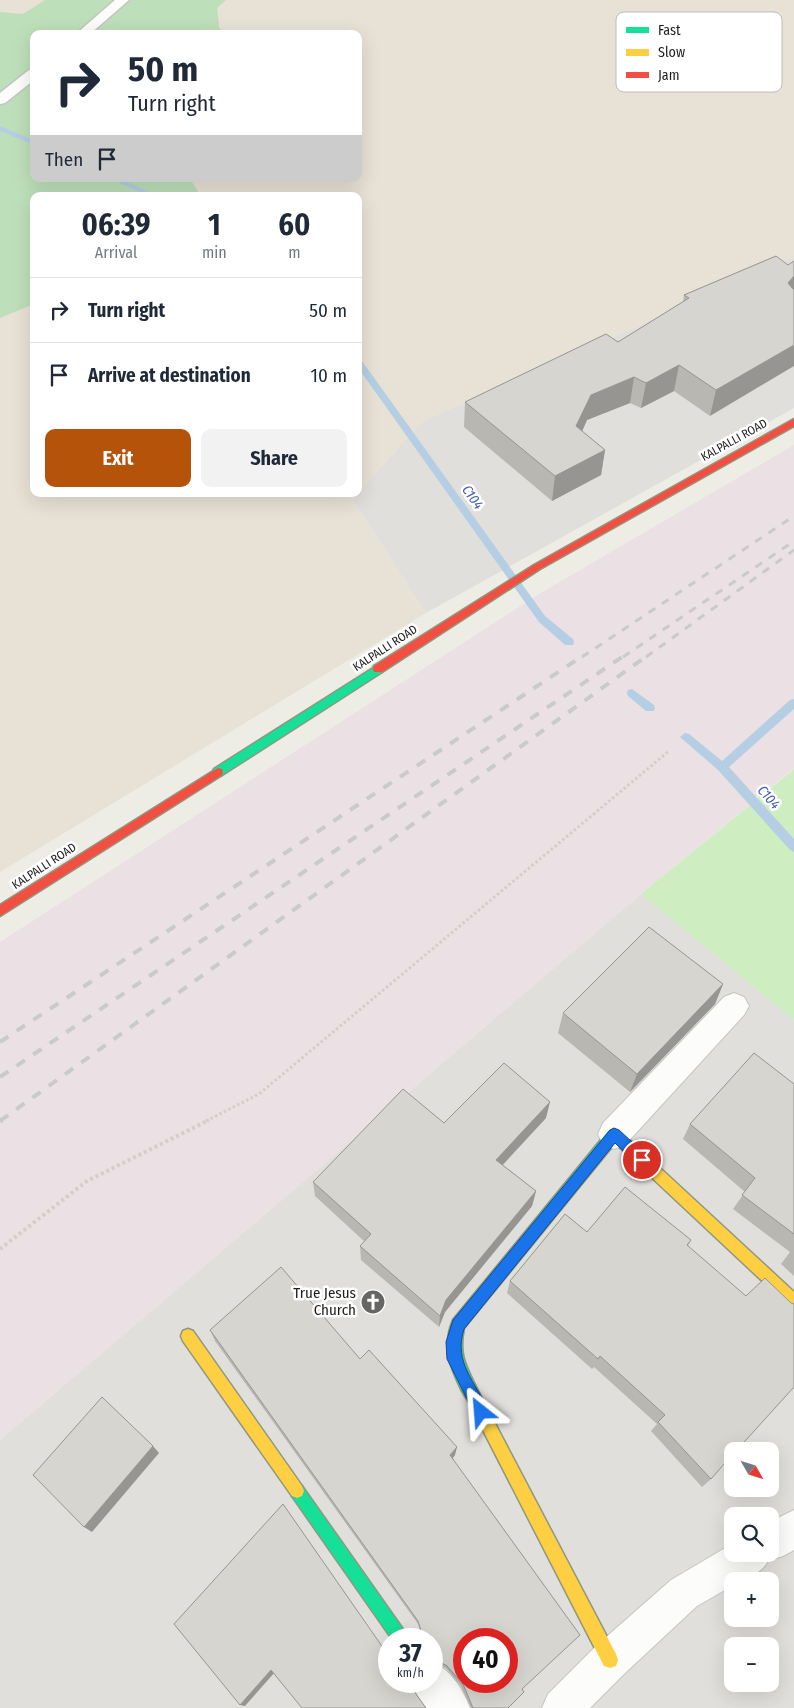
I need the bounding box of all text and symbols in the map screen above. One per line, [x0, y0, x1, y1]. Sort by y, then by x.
legend [616, 12, 782, 92]
text: Fast [658, 22, 681, 39]
text: Slow [658, 44, 685, 61]
text: 50 m [128, 48, 198, 90]
icon: right [45, 50, 110, 115]
text: Jam [658, 67, 679, 84]
text: Turn right [128, 90, 216, 117]
icon: arrive [93, 145, 121, 173]
text: Then [45, 148, 83, 171]
text: 06:39 [82, 207, 150, 243]
text: 1 [208, 207, 221, 243]
text: 60 [278, 207, 310, 243]
text: Arrival [95, 243, 137, 262]
text: min [202, 243, 227, 262]
text: m [288, 243, 301, 262]
icon: right [45, 296, 73, 324]
text: Turn right [88, 299, 165, 322]
text: 50 m [309, 299, 347, 322]
icon: arrive [45, 361, 73, 389]
text: Arrive at destination [88, 364, 251, 387]
text: 10 m [311, 364, 347, 387]
street label: KALPALLI ROAD [698, 416, 770, 464]
button: Exit [45, 429, 191, 487]
button: Share [201, 429, 347, 487]
water label: C104 [458, 482, 487, 513]
street label: KALPALLI ROAD [350, 622, 420, 674]
water label: C104 [754, 782, 784, 813]
street label: KALPALLI ROAD [9, 840, 79, 892]
pin [621, 1139, 663, 1181]
icon: arrive [628, 1146, 656, 1174]
place label: True Jesus Church [293, 1284, 356, 1319]
church icon: True Jesus Church [360, 1289, 386, 1315]
position arrow [454, 1385, 506, 1437]
north arrow [724, 1442, 779, 1498]
map controls [724, 1442, 779, 1692]
button: search [724, 1507, 779, 1562]
button: + [724, 1572, 779, 1627]
speed limit sign: 40 [453, 1628, 518, 1693]
button: − [724, 1637, 779, 1692]
text: 37 [399, 1639, 422, 1669]
text: km/h [397, 1666, 424, 1680]

